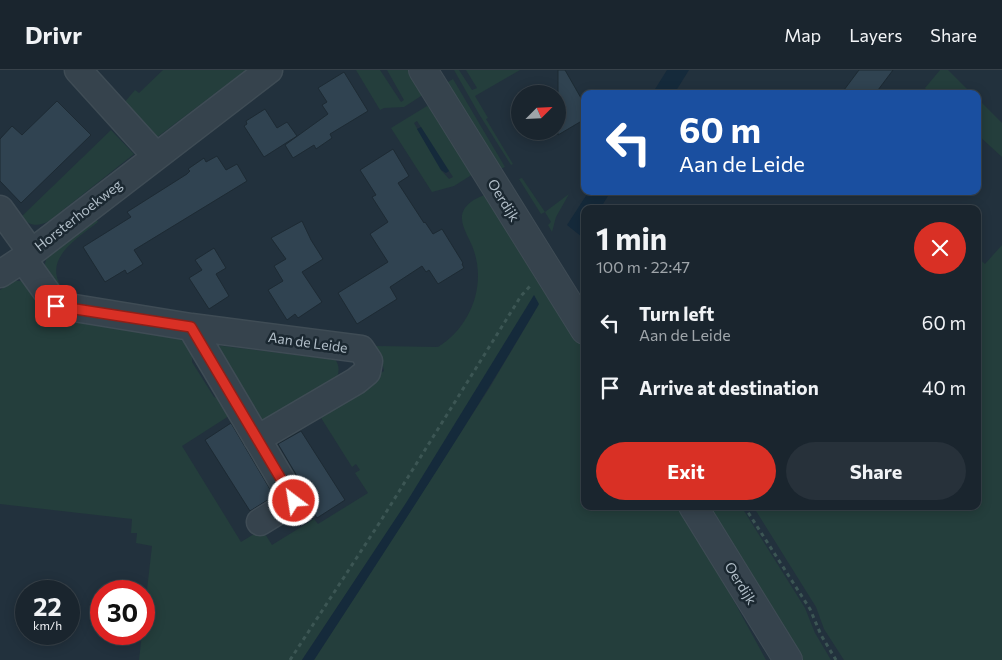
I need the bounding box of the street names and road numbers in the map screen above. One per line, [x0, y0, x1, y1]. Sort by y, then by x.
street label: Horsterhoekweg [31, 175, 125, 254]
street label: Oerdijk [484, 176, 524, 225]
street label: Aan de Leide [267, 328, 349, 356]
street label: Oerdijk [721, 559, 761, 608]

